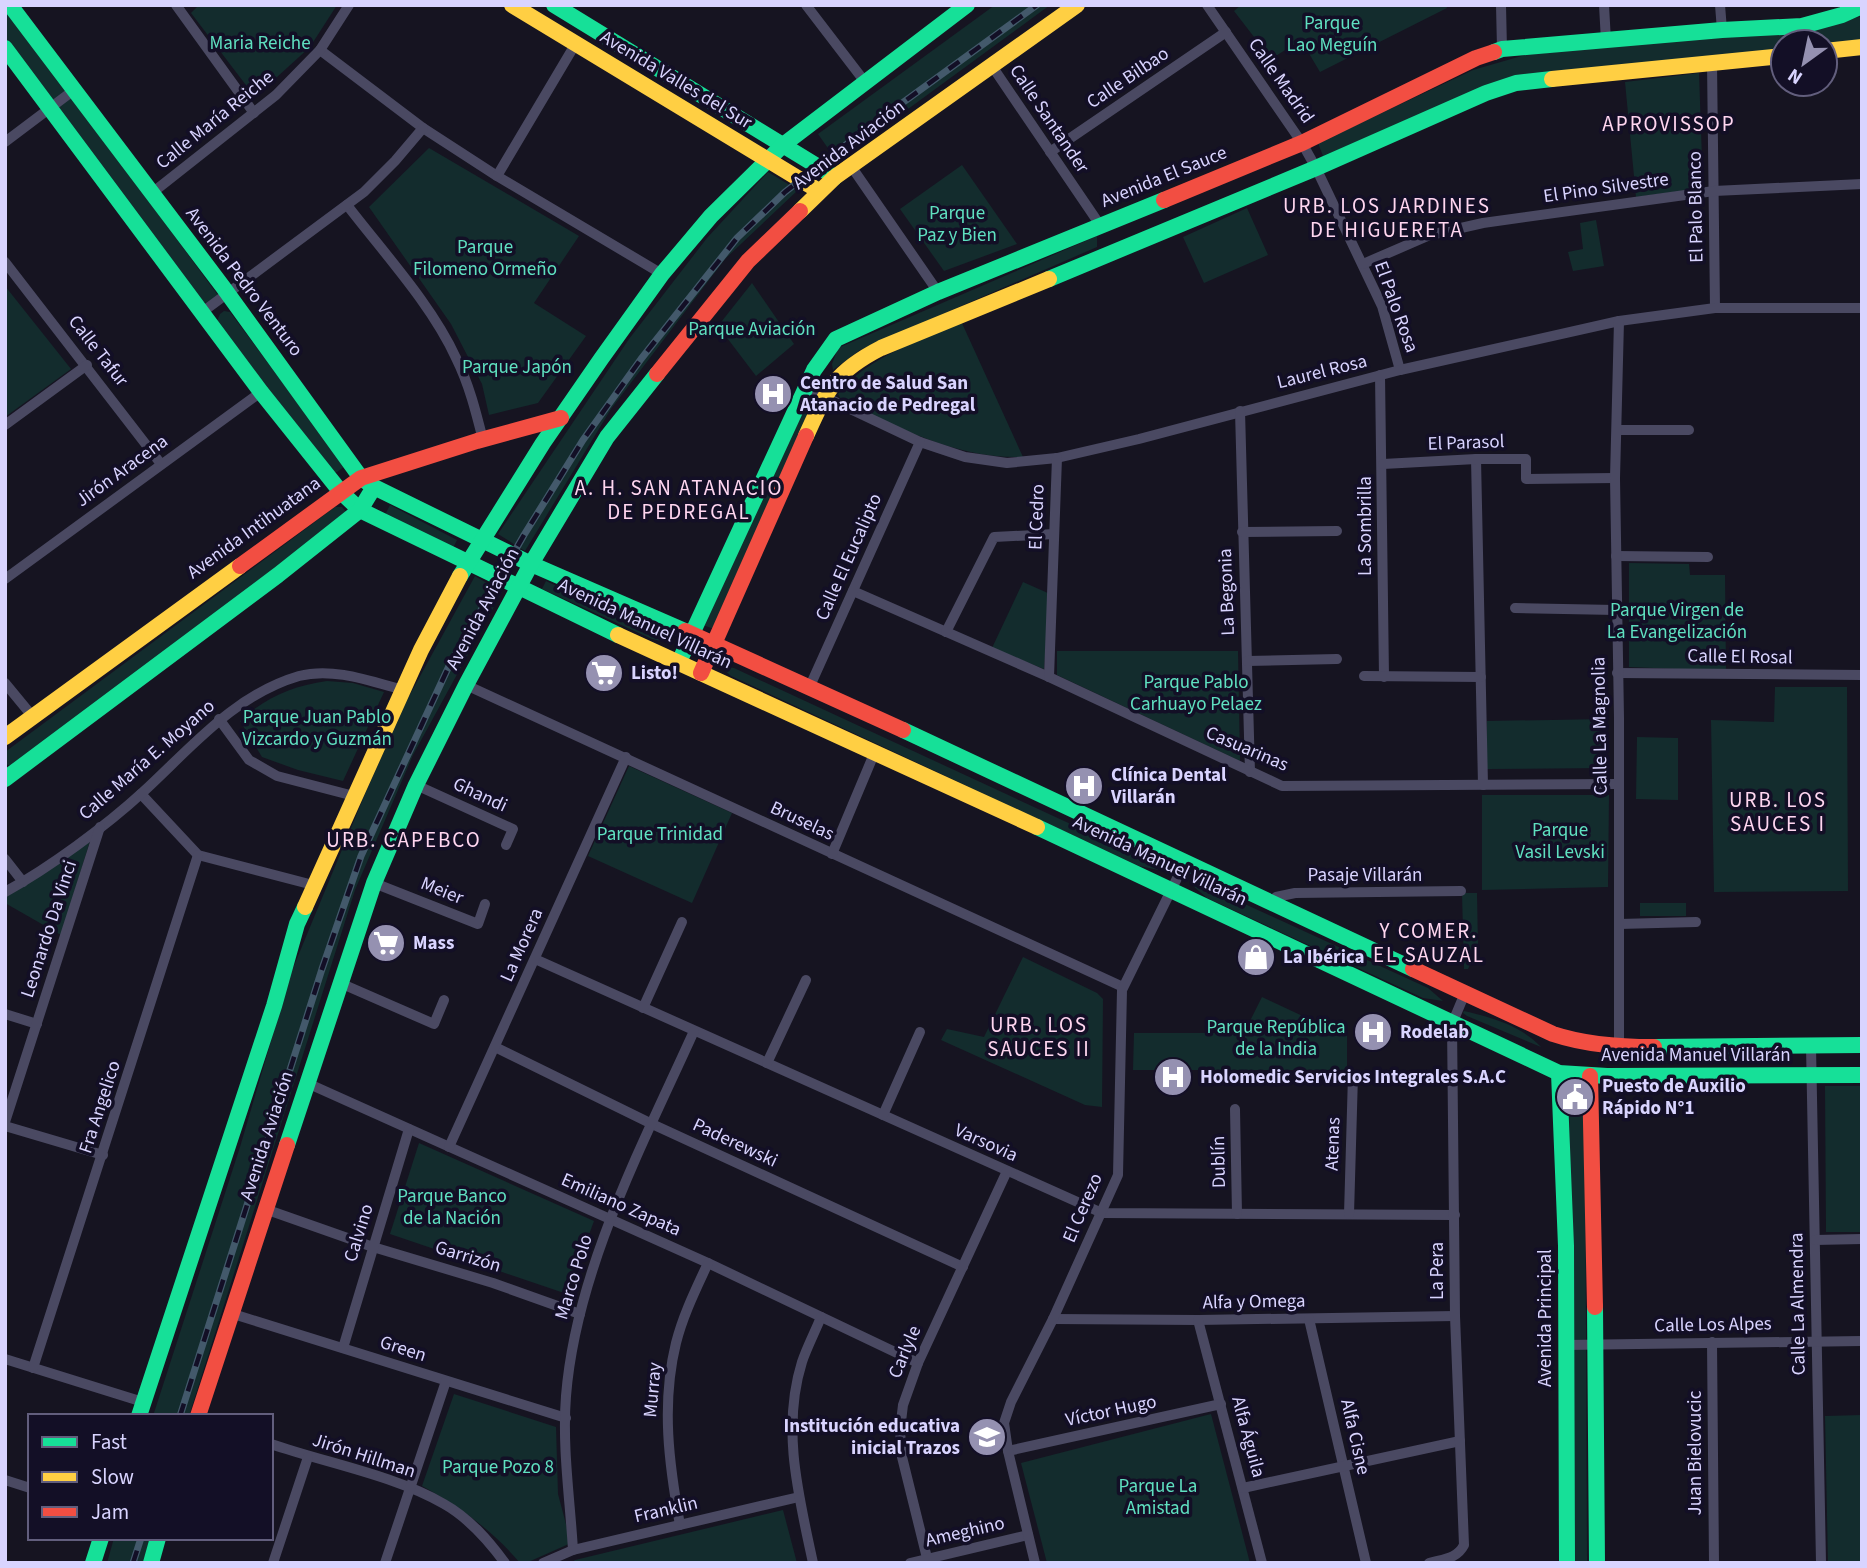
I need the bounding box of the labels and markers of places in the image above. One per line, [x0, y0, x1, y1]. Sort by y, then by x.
place label: Centro de Salud San Atanacio de Pedregal [799, 370, 976, 419]
hospital icon: Centro de Salud San Atanacio de Pedregal [752, 373, 794, 415]
supermarket icon: Listo! [583, 652, 625, 694]
place label: Listo! [631, 660, 678, 687]
place label: Clínica Dental Villarán [1110, 762, 1227, 811]
hospital icon: Clínica Dental Villarán [1063, 765, 1105, 807]
supermarket icon: Mass [365, 922, 407, 964]
place label: Mass [413, 930, 454, 957]
shop icon: La Ibérica [1235, 936, 1277, 978]
place label: La Ibérica [1283, 944, 1365, 971]
hospital icon: Rodelab [1352, 1011, 1394, 1053]
place label: Rodelab [1400, 1019, 1469, 1046]
hospital icon: Holomedic Servicios Integrales S.A.C [1152, 1056, 1194, 1098]
place label: Holomedic Servicios Integrales S.A.C [1200, 1064, 1506, 1091]
place label: Puesto de Auxilio Rápido N°1 [1602, 1073, 1746, 1122]
public building icon: Puesto de Auxilio Rápido N°1 [1554, 1076, 1596, 1118]
place label: Institución educativa inicial Trazos [783, 1413, 960, 1462]
school or university icon: Institución educativa inicial Trazos [966, 1416, 1008, 1458]

